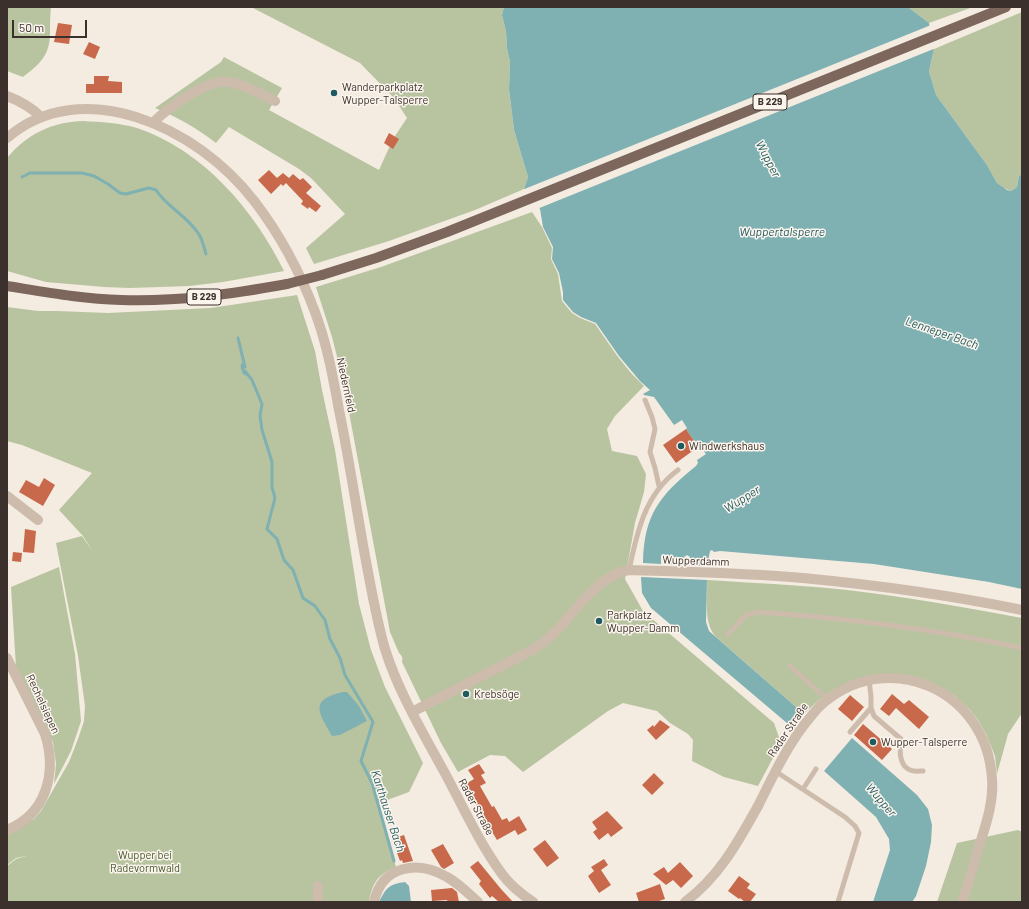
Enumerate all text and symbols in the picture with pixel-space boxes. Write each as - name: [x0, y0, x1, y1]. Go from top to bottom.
- scale bar: [14, 12, 89, 38]
- text: 50 m: [19, 20, 44, 34]
- place label: Wanderparkplatz Wupper-Talsperre: [342, 80, 428, 106]
- marker: Wanderparkplatz Wupper-Talsperre: [329, 88, 339, 98]
- road number: B 229: [753, 94, 787, 110]
- water label: Wupper: [752, 138, 784, 180]
- water label: Wuppertalsperre: [739, 225, 825, 239]
- road number: B 229: [187, 289, 221, 305]
- water label: Lenneper Bach: [904, 314, 980, 352]
- street label: Niedernfeld: [334, 356, 358, 414]
- place label: Windwerkshaus: [689, 439, 764, 453]
- marker: Windwerkshaus: [676, 441, 686, 451]
- water label: Wupper: [721, 482, 763, 516]
- street label: Wupperdamm: [662, 553, 730, 569]
- place label: Parkplatz Wupper-Damm: [607, 608, 679, 634]
- marker: Parkplatz Wupper-Damm: [594, 616, 604, 626]
- street label: Rechelsiepen: [23, 672, 63, 736]
- place label: Krebsöge: [474, 687, 519, 701]
- marker: Krebsöge: [461, 689, 471, 699]
- street label: Rader Straße: [765, 700, 811, 760]
- place label: Wupper-Talsperre: [881, 735, 967, 749]
- marker: Wupper-Talsperre: [868, 737, 878, 747]
- water label: Karthauser Bach: [368, 768, 408, 854]
- street label: Rader Straße: [456, 776, 496, 838]
- water label: Wupper: [863, 780, 899, 820]
- park label: Wupper bei Radevormwald: [110, 848, 180, 874]

